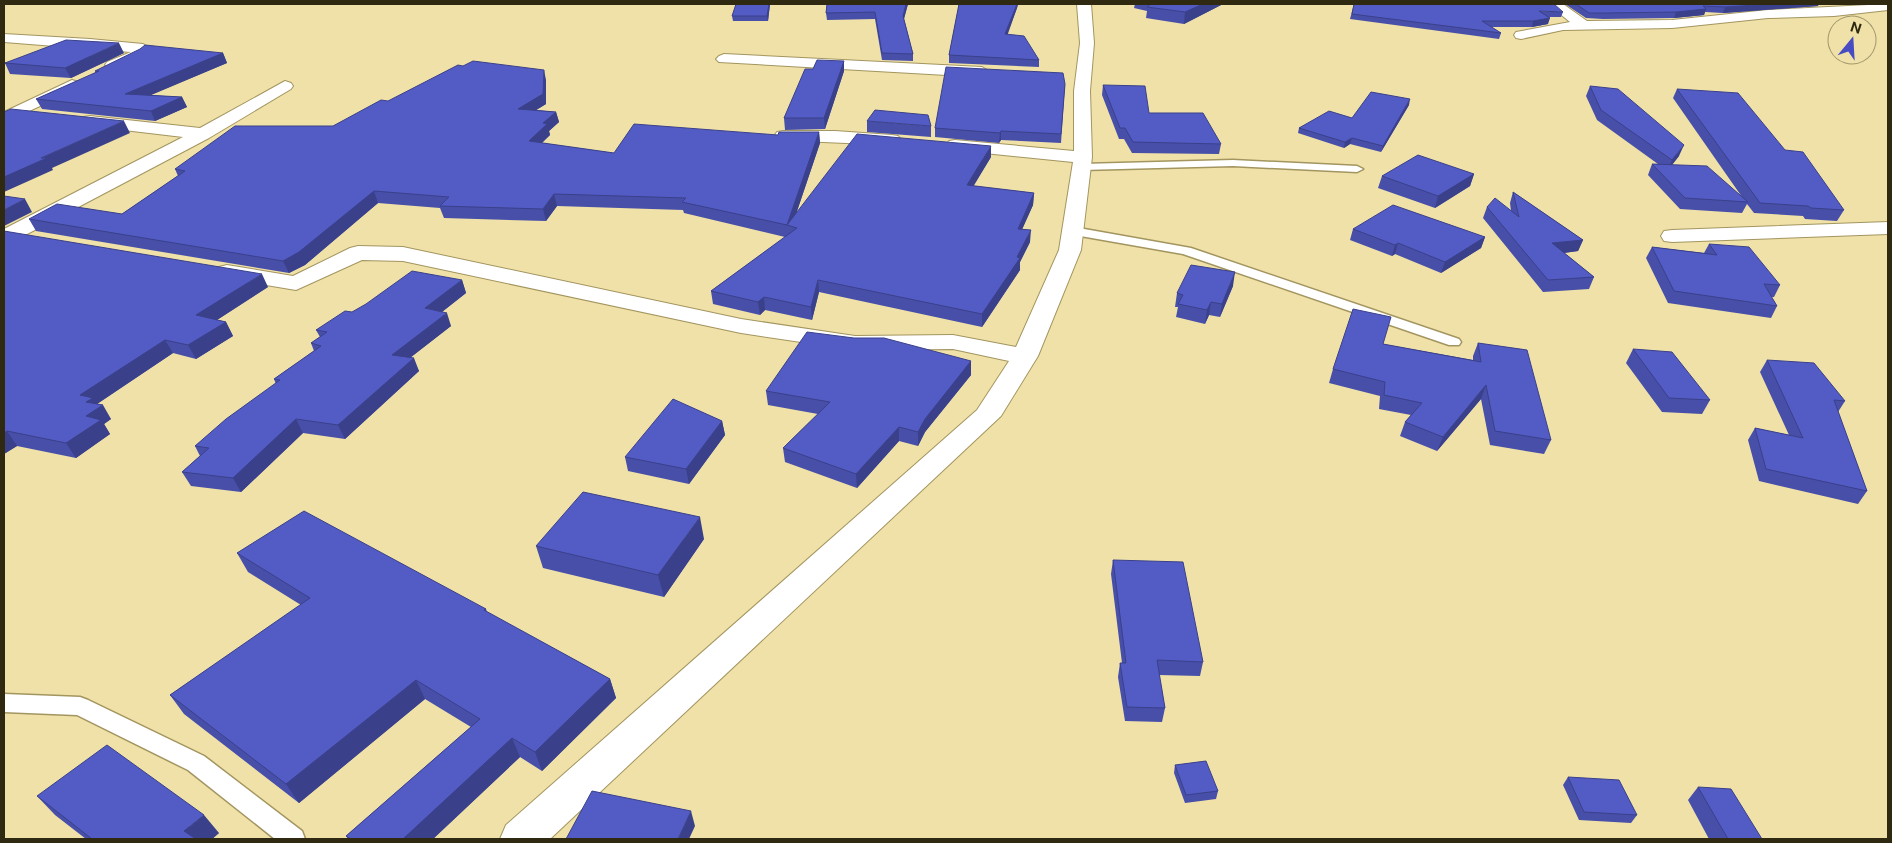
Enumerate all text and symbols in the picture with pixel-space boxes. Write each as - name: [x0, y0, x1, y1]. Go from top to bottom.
- north arrow: [1827, 15, 1877, 65]
- text: N: [1848, 18, 1864, 37]

